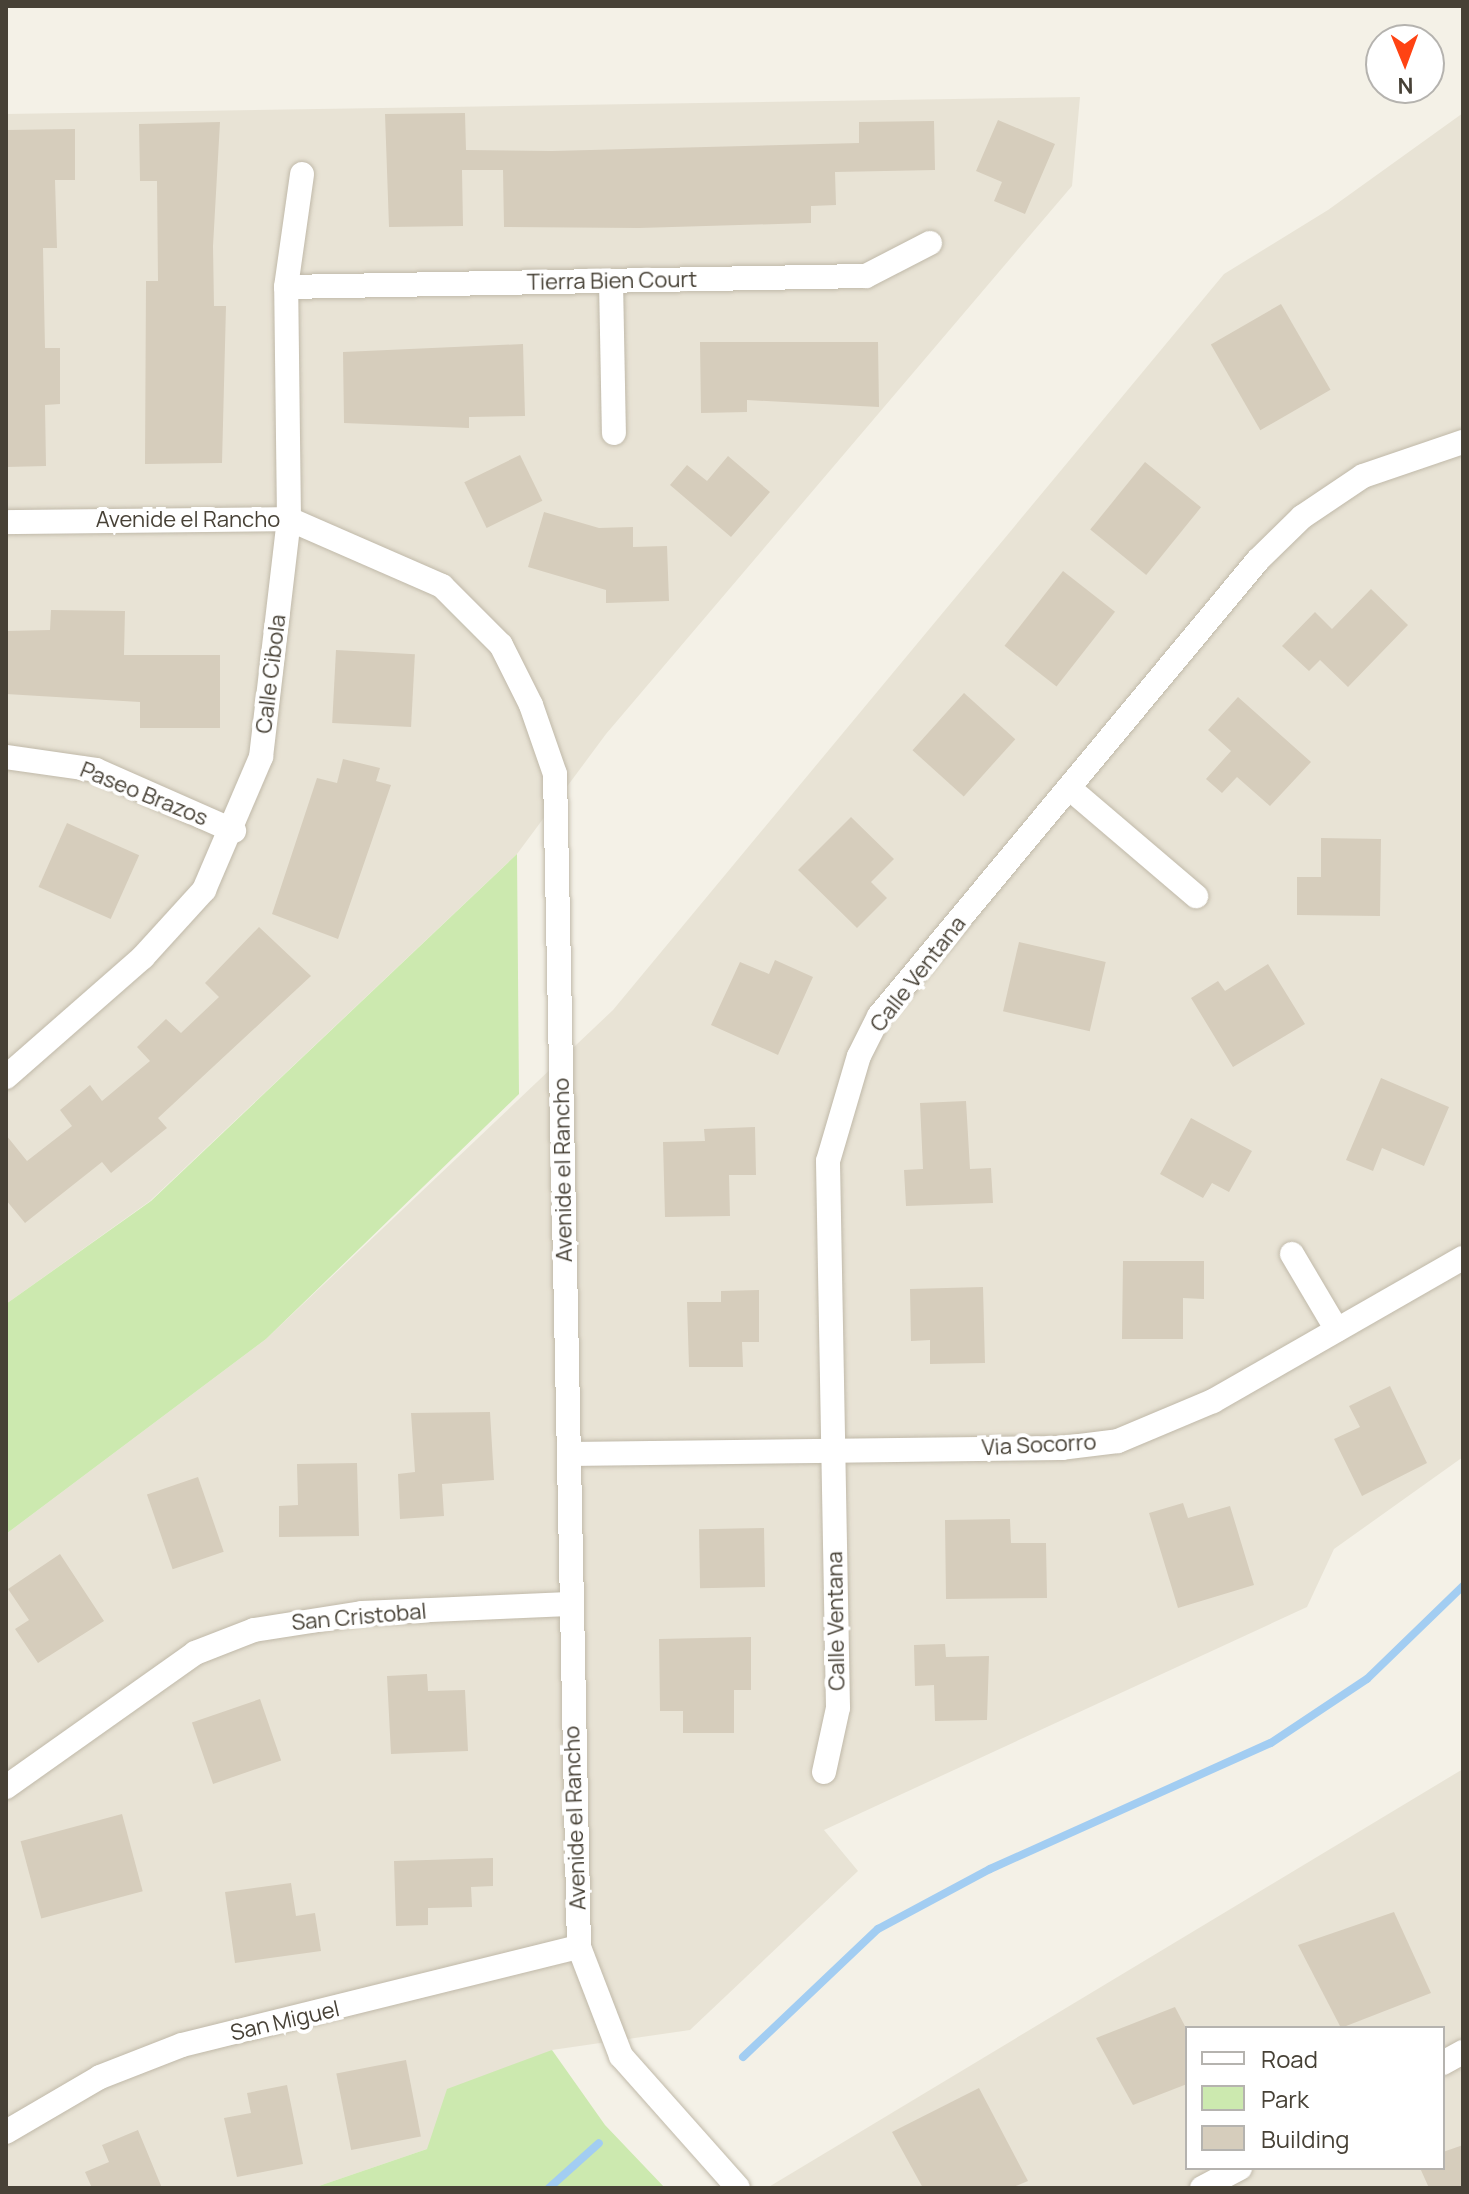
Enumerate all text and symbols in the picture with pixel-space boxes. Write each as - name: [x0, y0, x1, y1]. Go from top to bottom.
- north arrow: [1365, 24, 1445, 104]
- text: N: [1397, 71, 1414, 101]
- street label: Tierra Bien Court: [527, 266, 697, 296]
- street label: Avenide el Rancho: [96, 507, 280, 533]
- street label: Calle Cibola: [251, 613, 291, 735]
- street label: Paseo Brazos: [76, 756, 212, 832]
- street label: Calle Ventana: [865, 911, 971, 1037]
- street label: Avenide el Rancho: [548, 1078, 578, 1262]
- street label: Via Socorro: [981, 1429, 1097, 1461]
- street label: Calle Ventana: [822, 1551, 850, 1691]
- street label: San Cristobal: [290, 1598, 428, 1636]
- street label: Avenide el Rancho: [559, 1725, 591, 1911]
- street label: San Miguel: [228, 1996, 342, 2046]
- legend: [1185, 2026, 1445, 2170]
- text: Road: [1261, 2042, 1318, 2075]
- text: Park: [1261, 2082, 1309, 2115]
- text: Building: [1261, 2122, 1349, 2155]

